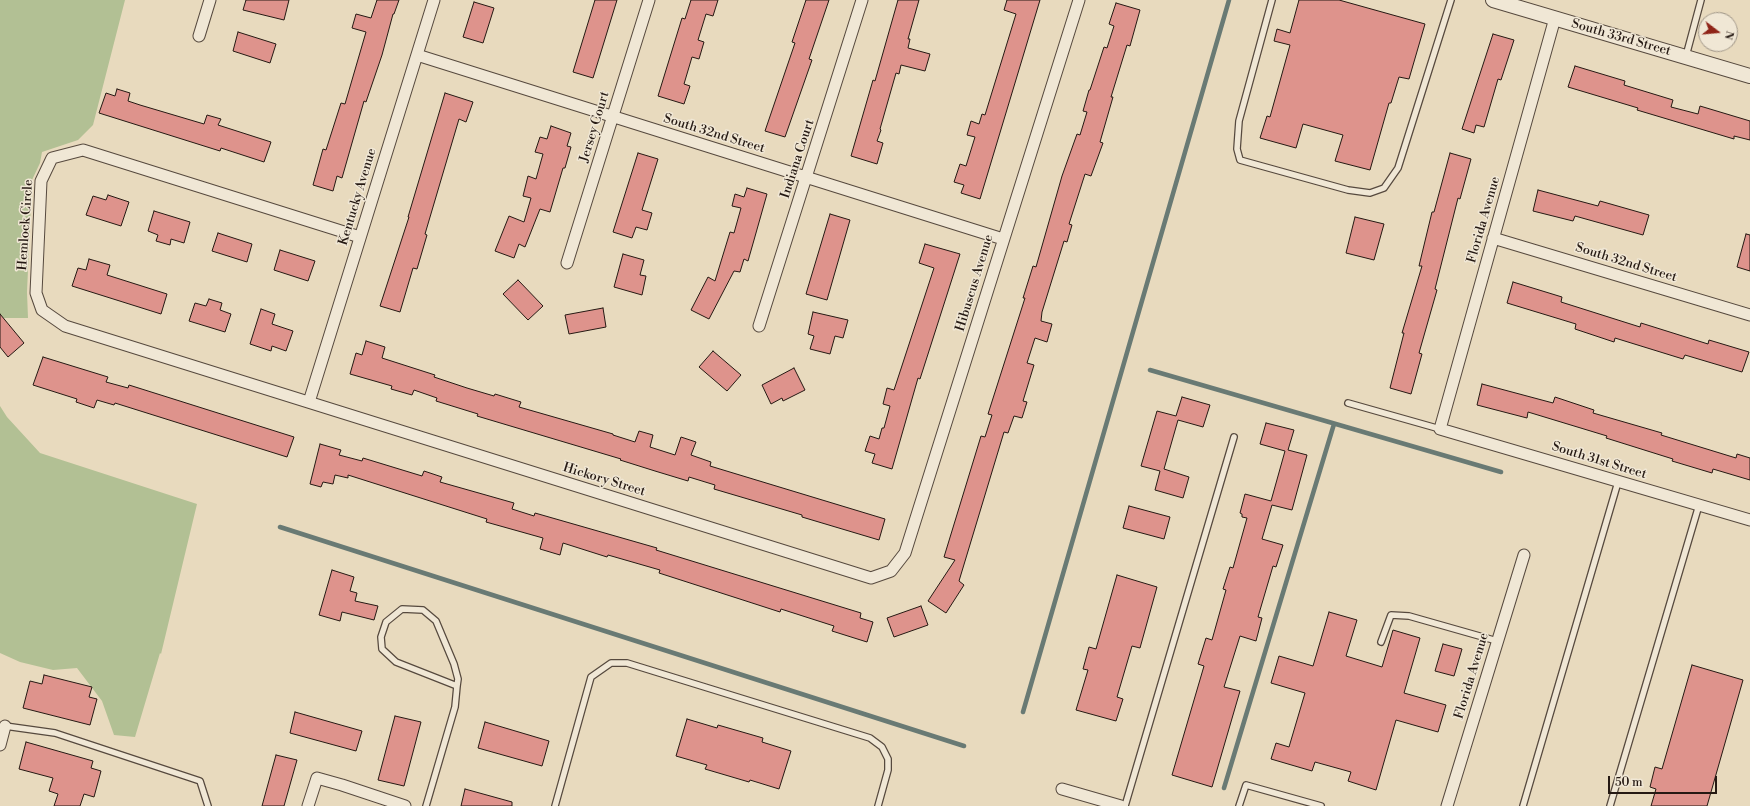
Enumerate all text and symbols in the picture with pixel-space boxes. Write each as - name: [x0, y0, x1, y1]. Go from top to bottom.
- north arrow: [1698, 12, 1738, 52]
- street label: South 33rd Street: [1570, 16, 1672, 60]
- text: N: [1721, 29, 1737, 41]
- street label: Jersey Court: [577, 90, 613, 164]
- street label: South 32nd Street: [661, 111, 767, 157]
- street label: Indiana Court: [778, 118, 818, 200]
- street label: Kentucky Avenue: [336, 147, 380, 247]
- street label: Florida Avenue: [1464, 175, 1504, 265]
- street label: Hemlock Circle: [15, 179, 37, 271]
- street label: Hibuscus Avenue: [953, 233, 997, 333]
- street label: South 32nd Street: [1573, 240, 1679, 286]
- street label: South 31st Street: [1550, 439, 1648, 483]
- street label: Hickory Street: [561, 460, 647, 500]
- street label: Florida Avenue: [1451, 631, 1493, 721]
- scale bar: [1610, 768, 1719, 794]
- text: 50 m: [1615, 775, 1643, 790]

